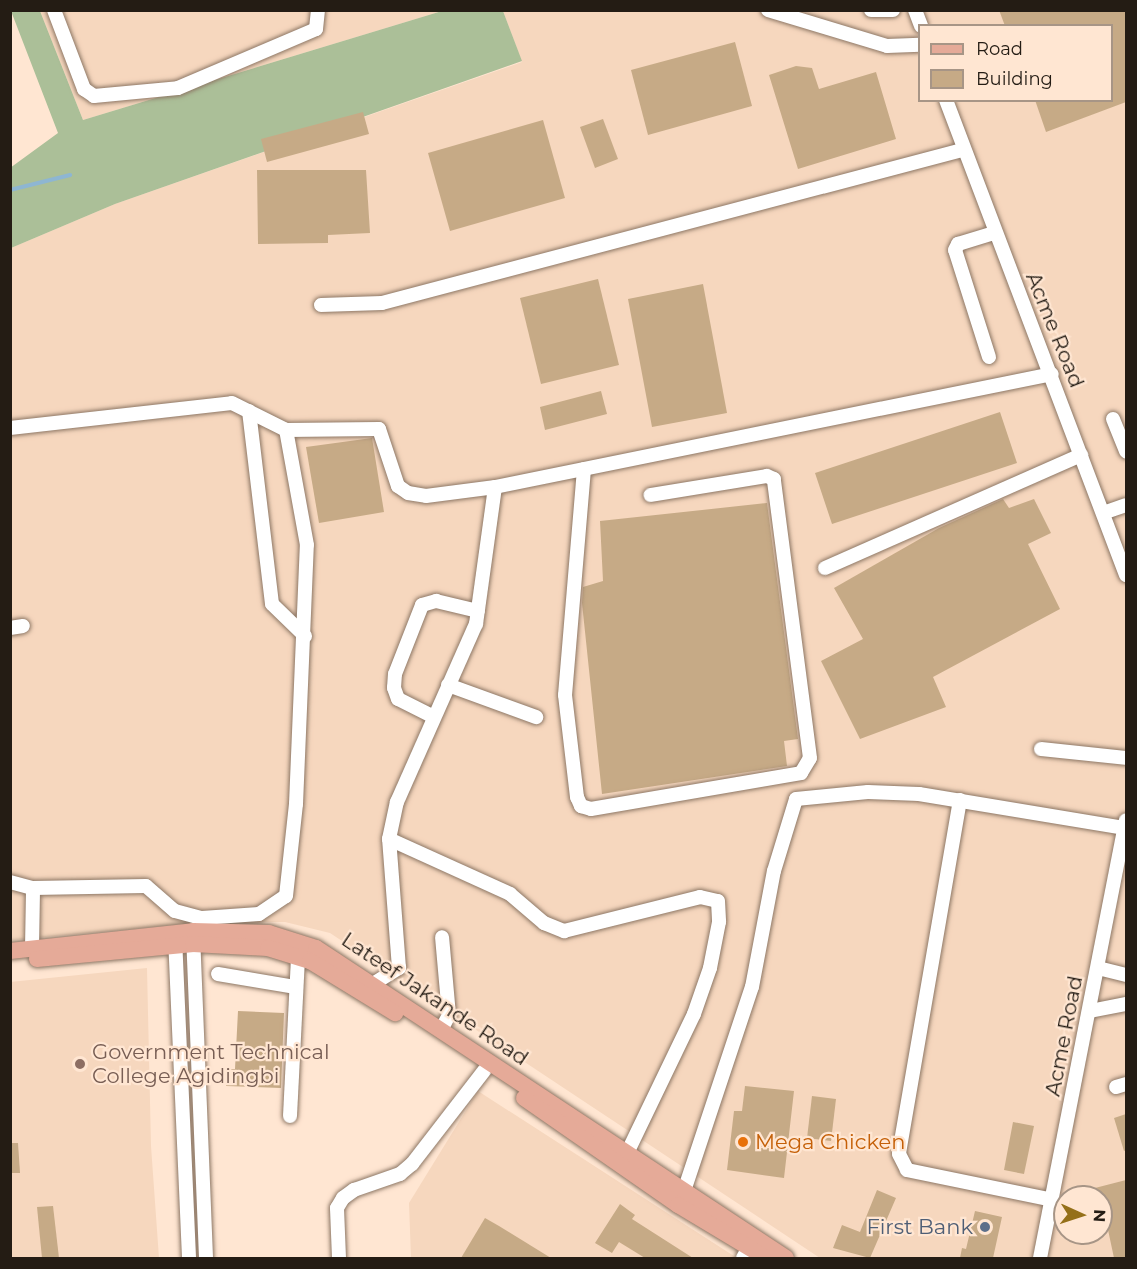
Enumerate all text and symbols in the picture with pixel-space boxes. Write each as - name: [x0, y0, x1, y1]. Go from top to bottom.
- legend: [918, 24, 1113, 102]
- text: Road: [976, 38, 1023, 60]
- text: Building: [976, 68, 1053, 90]
- street label: Acme Road: [1020, 269, 1090, 391]
- street label: Lateef Jakande Road: [337, 927, 533, 1071]
- street label: Acme Road: [1040, 974, 1088, 1098]
- place label: Government Technical College Agidingbi: [92, 1039, 330, 1089]
- marker: Government Technical College Agidingbi: [73, 1057, 87, 1071]
- place label: Mega Chicken: [755, 1129, 905, 1155]
- marker: Mega Chicken: [736, 1135, 750, 1149]
- north arrow: [1053, 1185, 1113, 1245]
- text: N: [1090, 1209, 1109, 1223]
- place label: First Bank: [866, 1214, 973, 1240]
- marker: First Bank: [978, 1220, 992, 1234]

